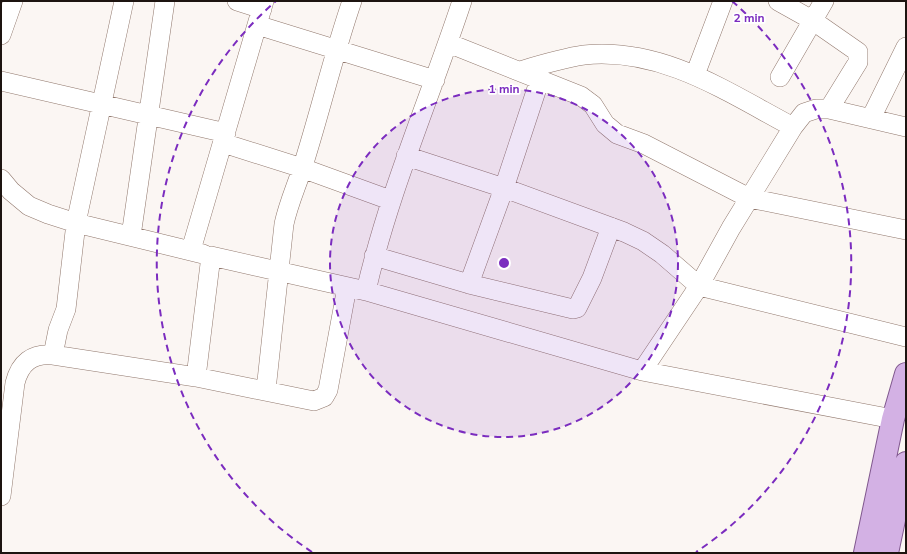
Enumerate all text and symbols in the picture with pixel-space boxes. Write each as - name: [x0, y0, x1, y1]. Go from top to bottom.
- text: 2 min: [733, 10, 765, 26]
- text: 1 min: [488, 81, 520, 97]
- centre of rings: [497, 256, 511, 270]

